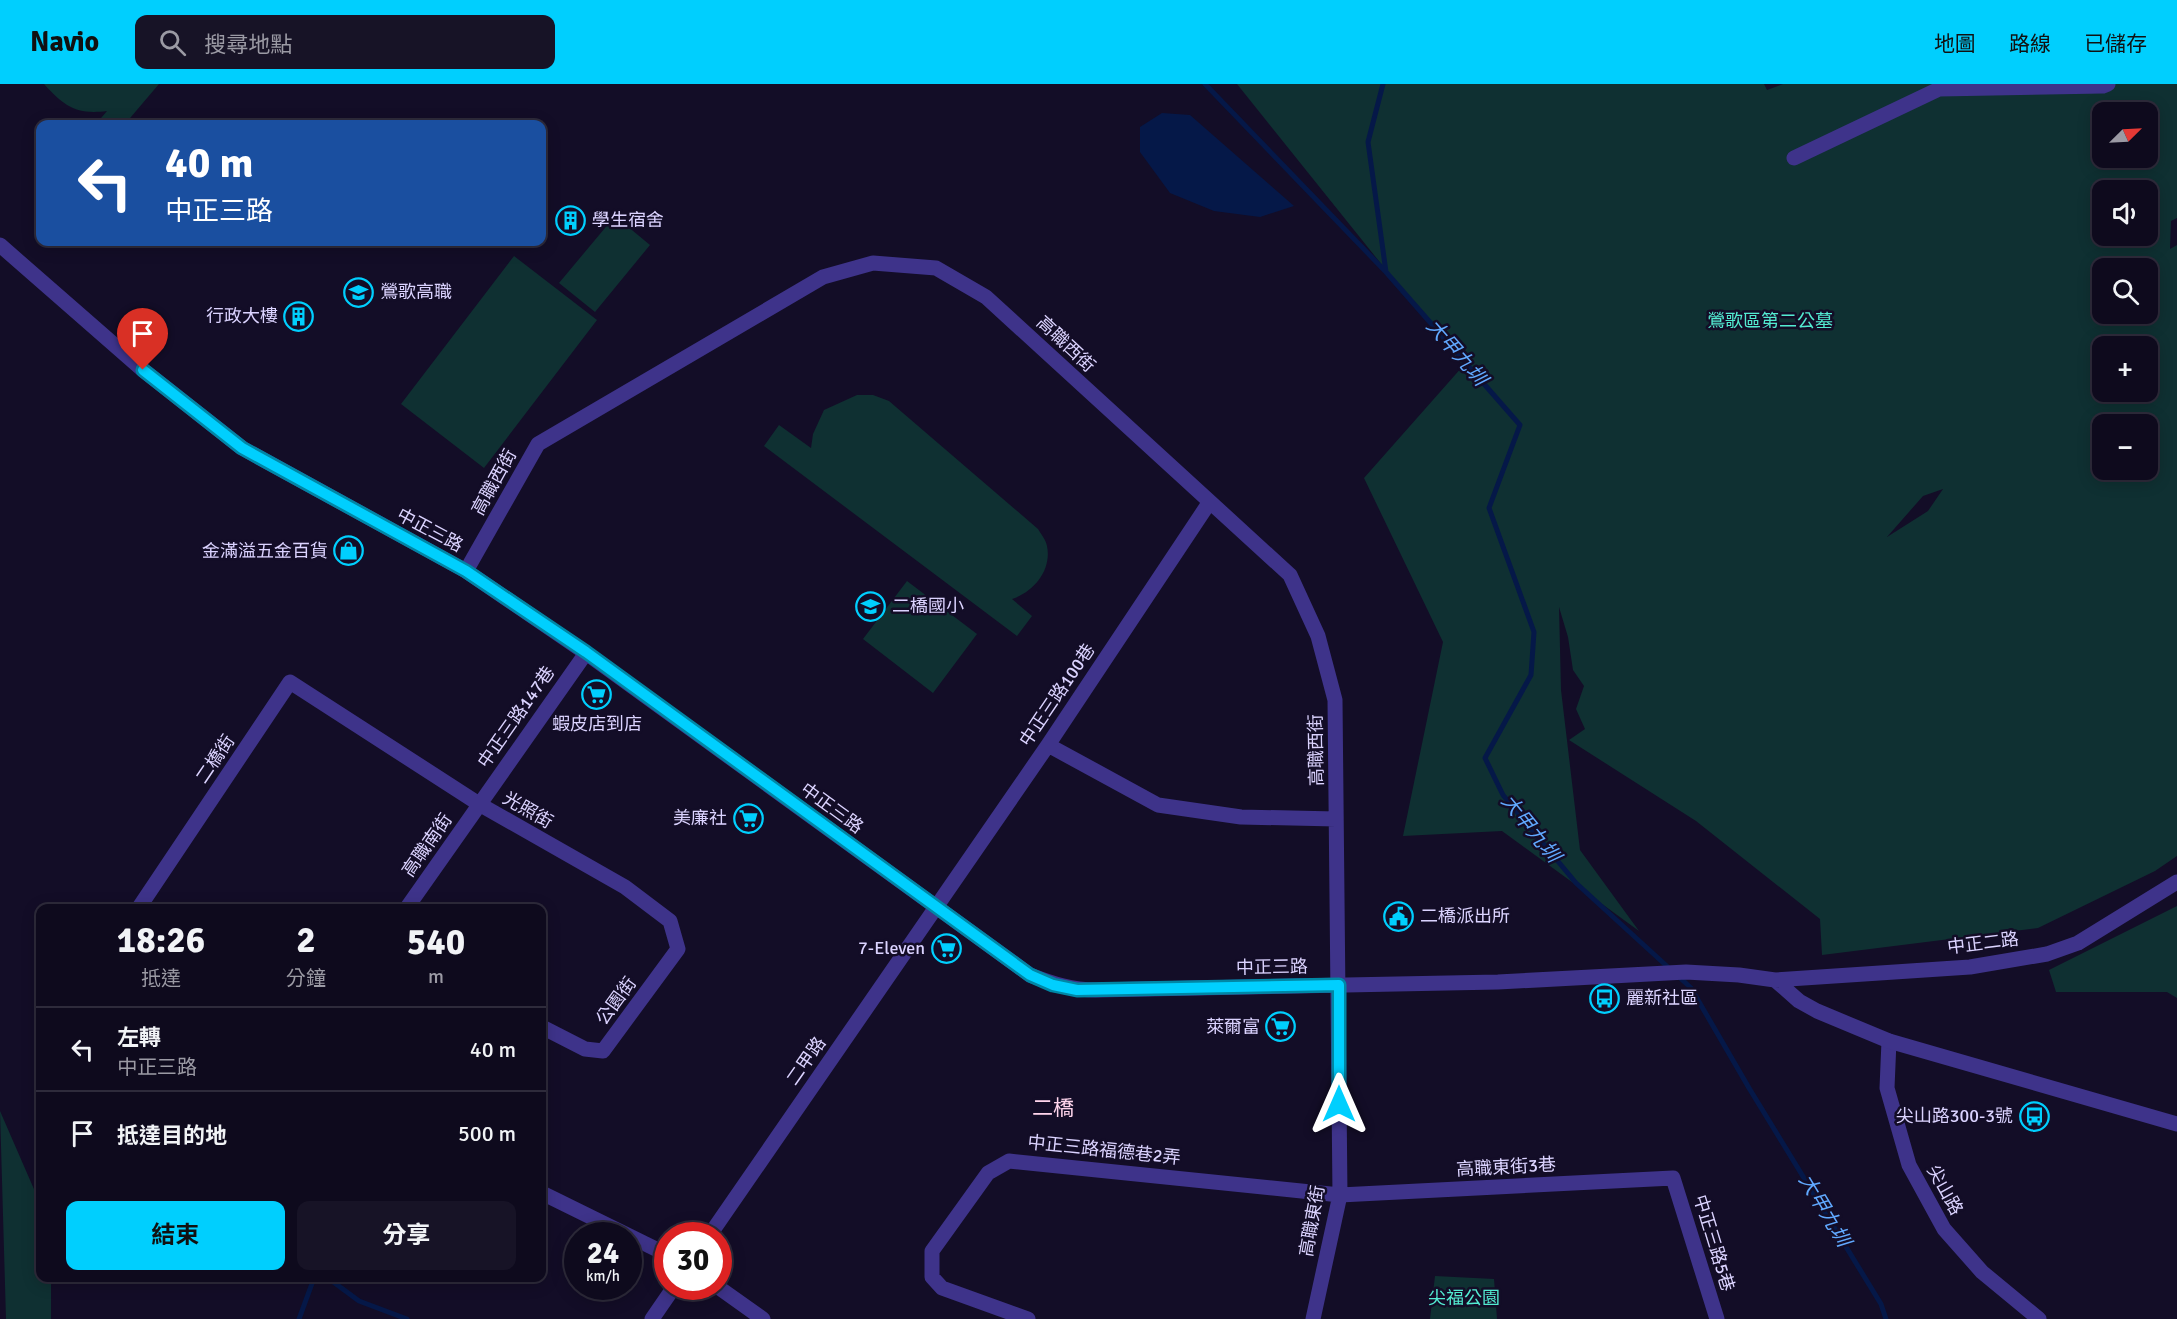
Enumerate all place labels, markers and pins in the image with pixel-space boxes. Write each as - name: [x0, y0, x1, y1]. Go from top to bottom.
- building icon: 學生宿舍: [555, 204, 587, 236]
- place label: 學生宿舍: [592, 209, 664, 231]
- school or university icon: 鶯歌高職: [343, 276, 375, 308]
- place label: 鶯歌高職: [380, 281, 452, 303]
- building icon: 行政大樓: [283, 300, 315, 332]
- place label: 行政大樓: [206, 305, 278, 327]
- pin: [117, 308, 168, 370]
- shop icon: 金滿溢五金百貨: [333, 535, 365, 567]
- place label: 金滿溢五金百貨: [202, 540, 328, 562]
- school or university icon: 二橋國小: [855, 590, 887, 622]
- place label: 二橋國小: [892, 595, 964, 617]
- supermarket icon: 蝦皮店到店: [581, 679, 613, 711]
- place label: 蝦皮店到店: [552, 713, 642, 735]
- supermarket icon: 美廉社: [732, 802, 764, 834]
- place label: 美廉社: [673, 807, 727, 829]
- public building icon: 二橋派出所: [1383, 900, 1415, 932]
- place label: 二橋派出所: [1420, 905, 1510, 927]
- supermarket icon: 7-Eleven: [930, 932, 962, 964]
- place label: 7-Eleven: [858, 937, 925, 959]
- bus stop icon: 麗新社區: [1589, 982, 1621, 1014]
- place label: 麗新社區: [1626, 987, 1698, 1009]
- supermarket icon: 萊爾富: [1265, 1011, 1297, 1043]
- place label: 萊爾富: [1206, 1016, 1260, 1038]
- bus stop icon: 尖山路300-3號: [2018, 1100, 2050, 1132]
- place label: 尖山路300-3號: [1896, 1105, 2013, 1127]

